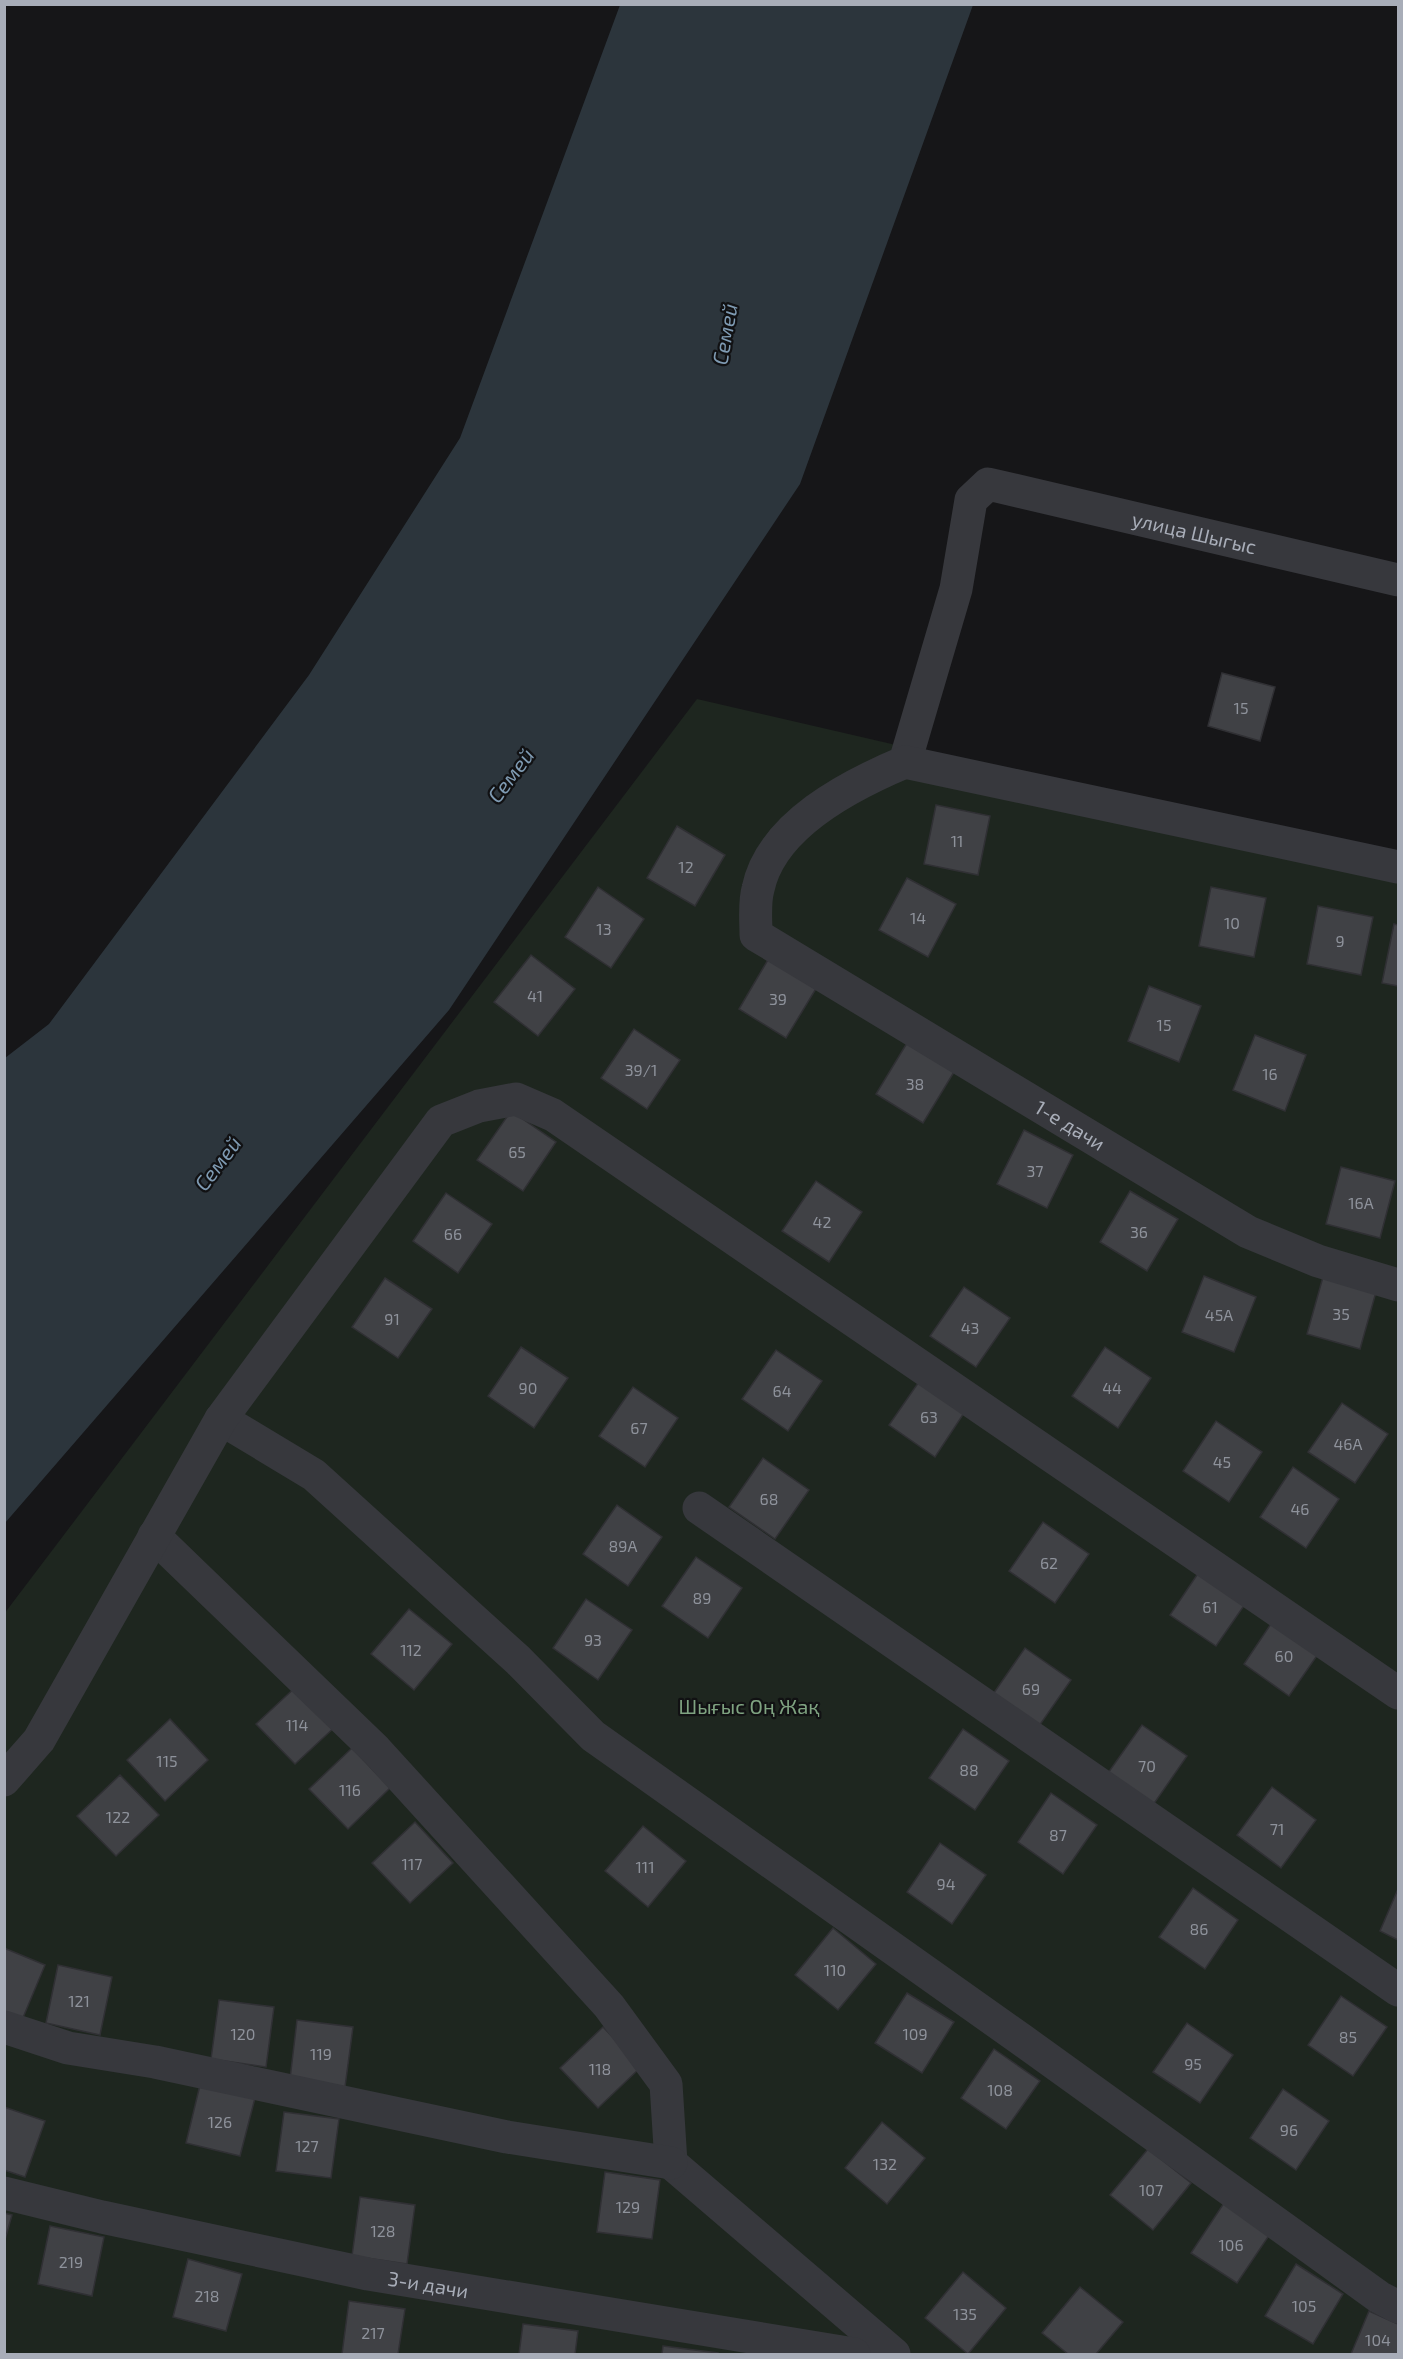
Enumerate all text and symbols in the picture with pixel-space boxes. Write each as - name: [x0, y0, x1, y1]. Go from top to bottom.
- water label: Семей: [706, 301, 742, 367]
- street label: улица Шыгыс: [1130, 506, 1259, 559]
- house number: 15: [1234, 698, 1248, 717]
- water label: Семей: [481, 743, 539, 807]
- house number: 11: [951, 831, 963, 850]
- house number: 12: [678, 857, 694, 876]
- house number: 14: [910, 908, 926, 927]
- house number: 10: [1224, 913, 1240, 932]
- house number: 13: [596, 919, 612, 938]
- house number: 9: [1335, 931, 1345, 950]
- house number: 41: [527, 986, 543, 1005]
- house number: 39: [769, 989, 787, 1008]
- house number: 15: [1157, 1015, 1171, 1034]
- house number: 39/1: [625, 1060, 657, 1079]
- house number: 16: [1262, 1064, 1278, 1083]
- house number: 38: [906, 1074, 924, 1093]
- street label: 1-е дачи: [1031, 1094, 1110, 1155]
- water label: Семей: [188, 1131, 246, 1195]
- house number: 65: [508, 1142, 526, 1161]
- house number: 37: [1026, 1161, 1044, 1180]
- house number: 16А: [1348, 1193, 1374, 1212]
- house number: 42: [813, 1212, 831, 1231]
- house number: 36: [1130, 1222, 1148, 1241]
- house number: 66: [444, 1224, 462, 1243]
- house number: 35: [1332, 1304, 1350, 1323]
- house number: 45А: [1205, 1305, 1233, 1324]
- house number: 91: [384, 1309, 400, 1328]
- house number: 43: [961, 1318, 979, 1337]
- house number: 90: [519, 1378, 537, 1397]
- house number: 44: [1102, 1378, 1122, 1397]
- house number: 64: [773, 1381, 792, 1400]
- house number: 63: [920, 1407, 938, 1426]
- house number: 67: [630, 1418, 648, 1437]
- house number: 46А: [1334, 1434, 1363, 1453]
- house number: 45: [1213, 1452, 1231, 1471]
- house number: 68: [760, 1489, 778, 1508]
- house number: 46: [1291, 1499, 1310, 1518]
- house number: 89А: [609, 1536, 637, 1555]
- house number: 62: [1040, 1553, 1058, 1572]
- house number: 89: [693, 1588, 711, 1607]
- house number: 61: [1202, 1597, 1218, 1616]
- house number: 93: [584, 1630, 602, 1649]
- house number: 112: [400, 1640, 422, 1659]
- house number: 60: [1275, 1646, 1293, 1665]
- house number: 69: [1022, 1679, 1040, 1698]
- park label: Шығыс Оң Жақ: [679, 1694, 819, 1718]
- house number: 114: [286, 1715, 308, 1734]
- house number: 115: [156, 1751, 178, 1770]
- house number: 70: [1138, 1756, 1156, 1775]
- house number: 88: [959, 1760, 979, 1779]
- house number: 116: [339, 1780, 361, 1799]
- house number: 122: [106, 1807, 130, 1826]
- house number: 71: [1270, 1819, 1284, 1838]
- house number: 87: [1049, 1825, 1067, 1844]
- house number: 117: [402, 1854, 422, 1873]
- house number: 111: [635, 1857, 655, 1876]
- house number: 94: [937, 1874, 956, 1893]
- house number: 86: [1190, 1919, 1208, 1938]
- house number: 110: [824, 1960, 846, 1979]
- house number: 121: [68, 1991, 90, 2010]
- house number: 120: [230, 2024, 256, 2043]
- house number: 109: [902, 2024, 928, 2043]
- house number: 85: [1339, 2027, 1357, 2046]
- house number: 119: [310, 2044, 332, 2063]
- house number: 95: [1184, 2054, 1202, 2073]
- house number: 118: [589, 2059, 611, 2078]
- house number: 108: [987, 2080, 1013, 2099]
- house number: 126: [208, 2112, 232, 2131]
- house number: 96: [1280, 2120, 1298, 2139]
- house number: 127: [295, 2136, 319, 2155]
- house number: 132: [873, 2154, 897, 2173]
- house number: 107: [1139, 2180, 1163, 2199]
- house number: 129: [616, 2197, 640, 2216]
- house number: 128: [370, 2221, 396, 2240]
- house number: 106: [1218, 2235, 1244, 2254]
- house number: 219: [59, 2252, 83, 2271]
- street label: 3-и дачи: [386, 2265, 470, 2302]
- house number: 218: [194, 2286, 220, 2305]
- house number: 105: [1292, 2296, 1316, 2315]
- house number: 135: [953, 2304, 977, 2323]
- house number: 217: [361, 2323, 385, 2342]
- house number: 104: [1365, 2330, 1391, 2349]

